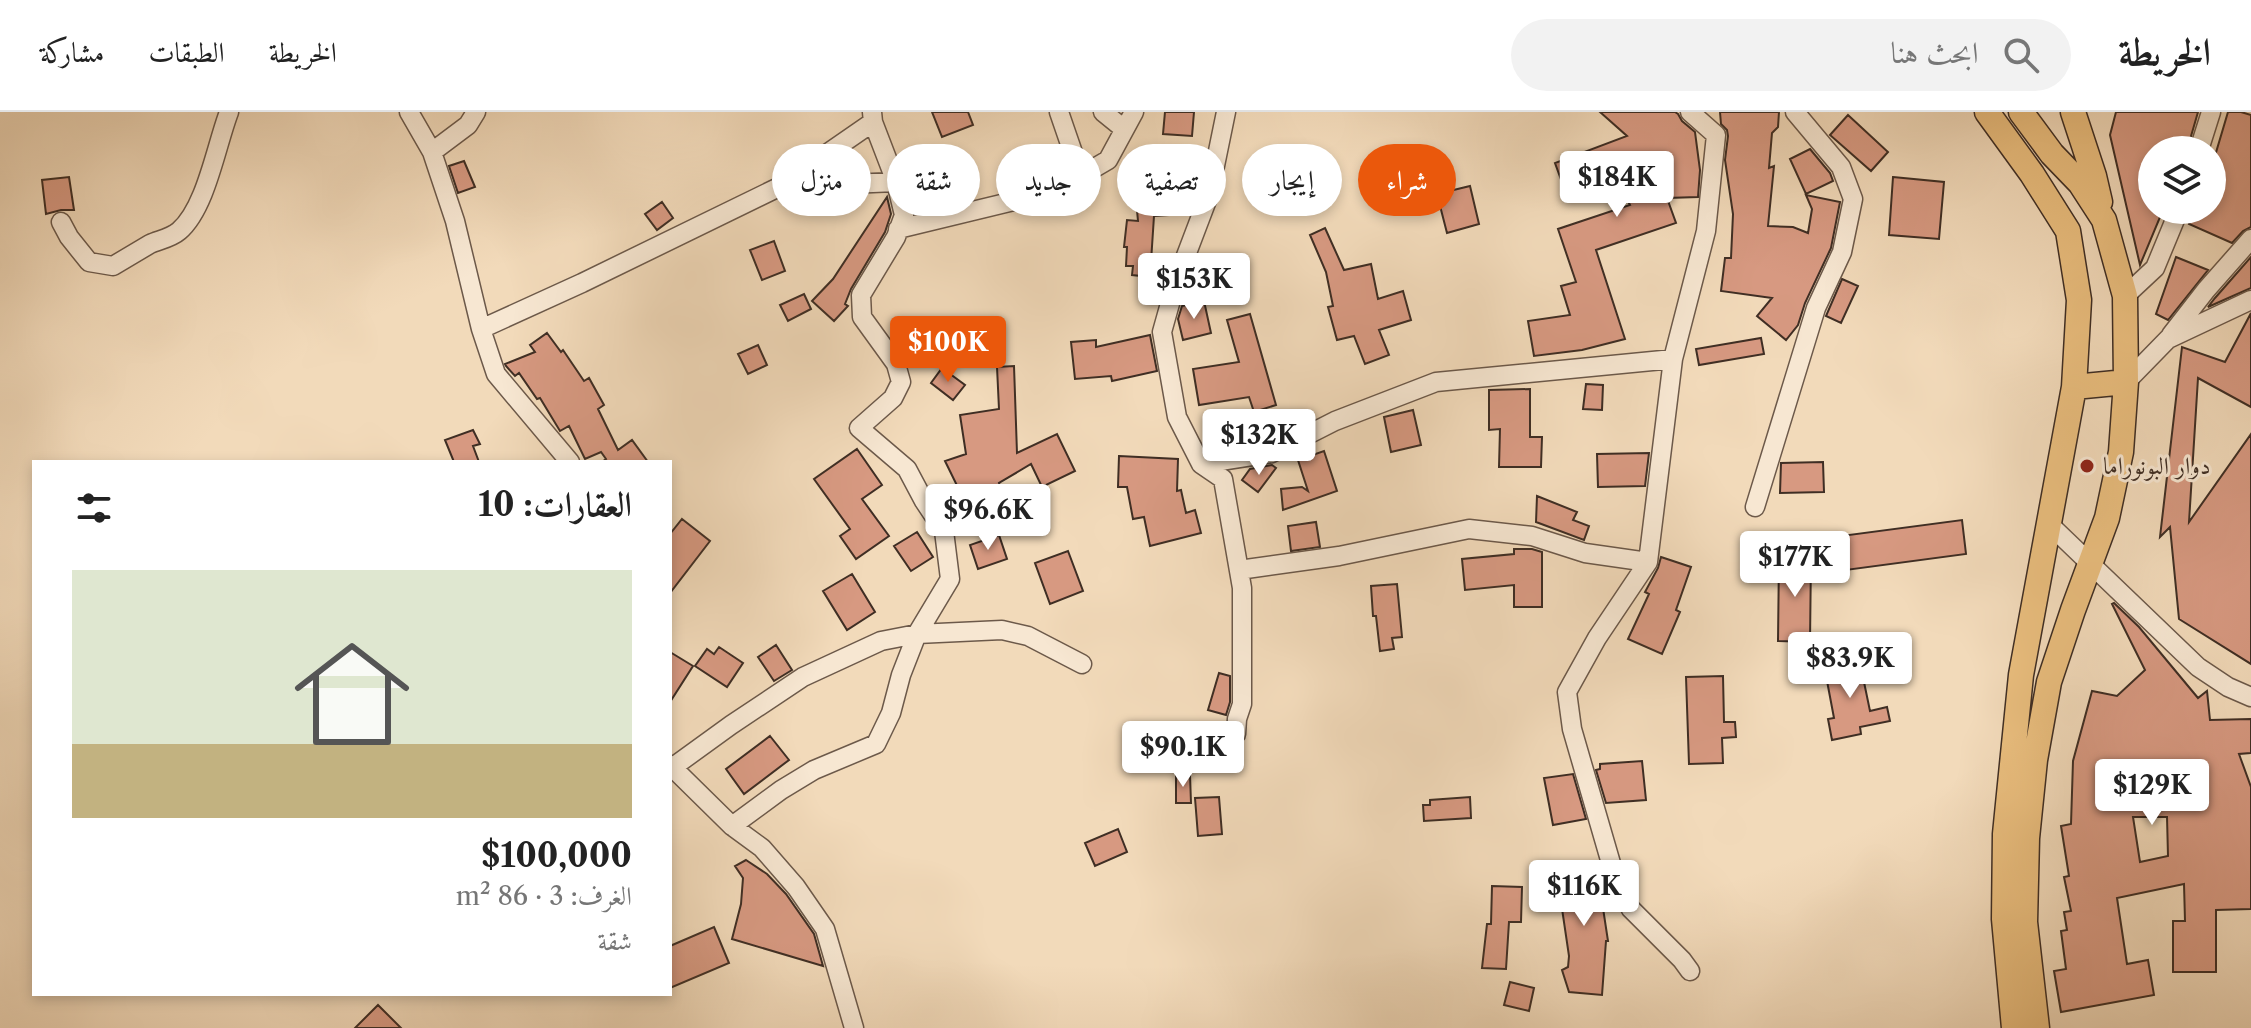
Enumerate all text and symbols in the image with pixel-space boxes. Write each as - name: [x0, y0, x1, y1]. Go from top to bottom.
- search box: [1511, 19, 2071, 91]
- text: الخريطة: [2119, 28, 2211, 75]
- icon: search: [1999, 33, 2043, 77]
- text: ابحث هنا: [1891, 34, 1979, 71]
- text: مشاركة: [40, 35, 104, 69]
- text: الطبقات: [148, 35, 225, 69]
- text: الخريطة: [269, 35, 337, 69]
- map controls: [2138, 136, 2226, 224]
- button: layers: [2138, 136, 2226, 224]
- chip: منزل: [772, 144, 871, 216]
- chip: شقة: [887, 144, 980, 216]
- chip: جديد: [996, 144, 1101, 216]
- chip: تصفية: [1117, 144, 1226, 216]
- chip: إيجار: [1242, 144, 1342, 216]
- chip: شراء: [1358, 144, 1456, 216]
- pin: $184K: [1561, 151, 1673, 219]
- text: $184K: [1578, 161, 1656, 193]
- pin: $153K: [1138, 253, 1250, 321]
- text: $153K: [1156, 263, 1232, 295]
- pin: $100K: [892, 316, 1004, 384]
- text: $100K: [908, 326, 988, 358]
- pin: $132K: [1203, 409, 1315, 477]
- text: $132K: [1220, 419, 1298, 451]
- place label: دوار البونوراما: [2103, 451, 2211, 481]
- marker: دوار البونوراما: [2078, 457, 2096, 475]
- text: العقارات: 10: [478, 483, 632, 525]
- pin: $96.6K: [923, 484, 1053, 552]
- icon: filters: [72, 486, 116, 530]
- text: $96.6K: [943, 494, 1033, 526]
- pin: $177K: [1739, 531, 1851, 599]
- text: $177K: [1758, 541, 1832, 573]
- icon: home: [280, 622, 424, 766]
- pin: $83.9K: [1785, 632, 1915, 700]
- text: $83.9K: [1806, 642, 1894, 674]
- pin: $90.1K: [1118, 721, 1248, 789]
- text: $90.1K: [1140, 731, 1226, 763]
- pin: $129K: [2096, 759, 2208, 827]
- text: $129K: [2113, 769, 2191, 801]
- text: $100,000: [481, 834, 632, 876]
- pin: $116K: [1528, 860, 1640, 928]
- text: $116K: [1547, 870, 1621, 902]
- text: الغرف: 3 · 86 m²: [456, 880, 632, 912]
- text: شقة: [598, 925, 632, 957]

